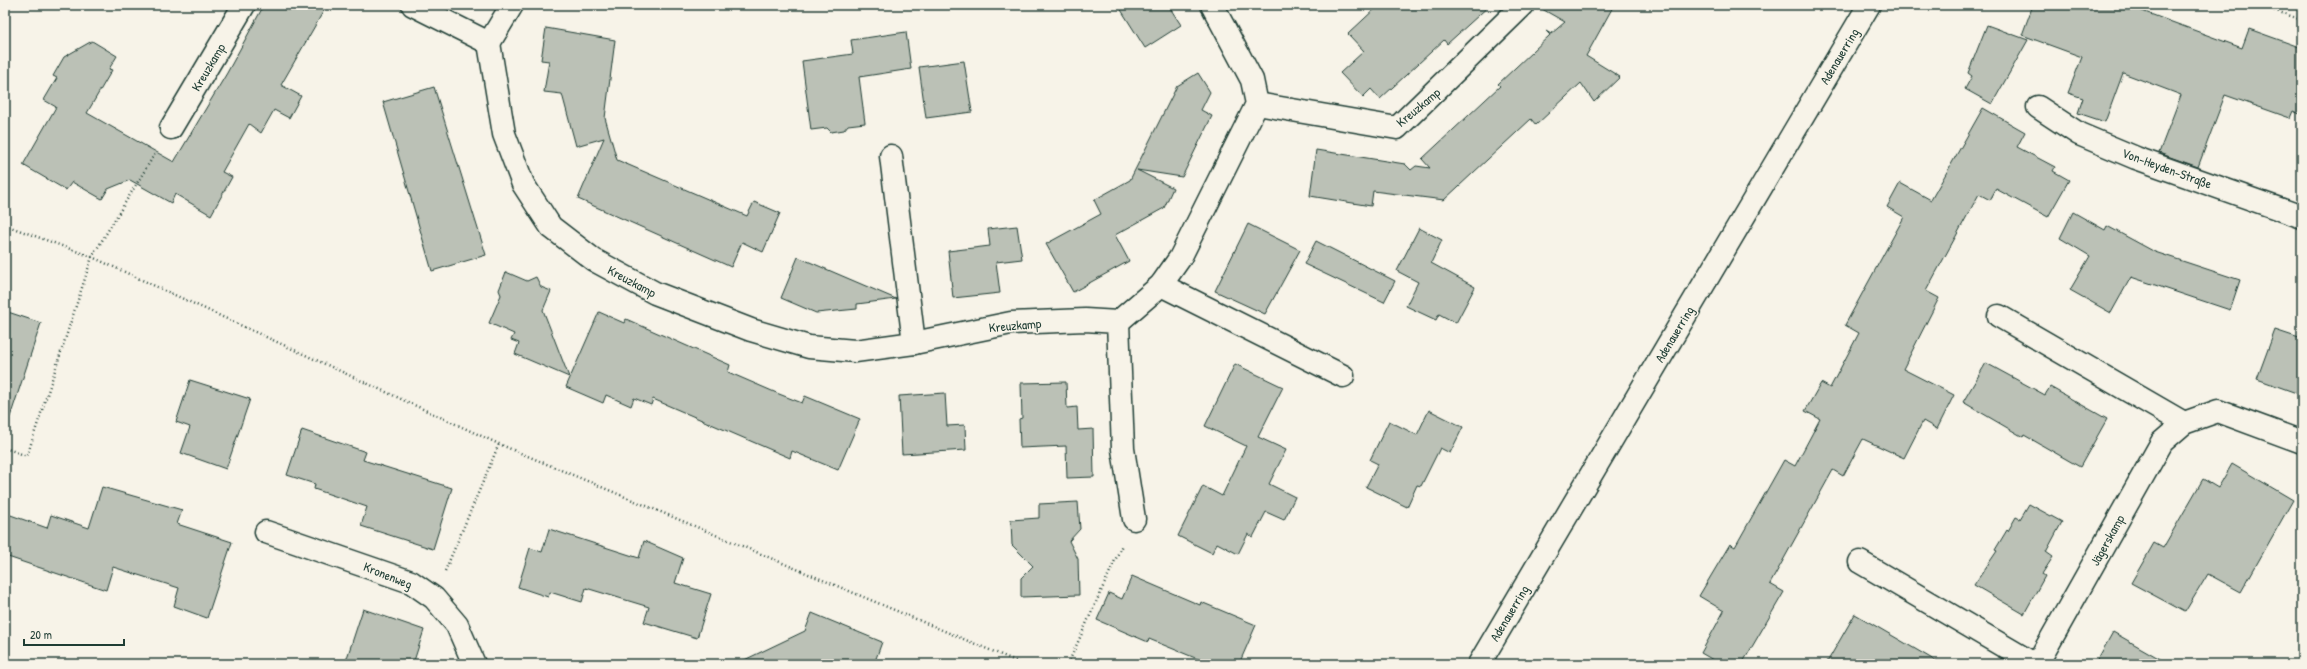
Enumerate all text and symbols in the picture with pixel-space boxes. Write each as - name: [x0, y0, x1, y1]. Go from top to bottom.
- street label: Adenauerring: [1815, 24, 1863, 87]
- street label: Kreuzkamp: [187, 39, 229, 94]
- street label: Kreuzkamp: [1392, 83, 1444, 131]
- street label: Von-Heyden-Straße: [2120, 143, 2214, 193]
- street label: Kreuzkamp: [605, 261, 660, 302]
- street label: Adenauerring: [1650, 302, 1698, 365]
- street label: Kreuzkamp: [988, 314, 1042, 336]
- street label: Jägerskamp: [2086, 511, 2129, 569]
- street label: Kronenweg: [361, 557, 415, 593]
- street label: Adenauerring: [1485, 581, 1533, 644]
- scale bar: [24, 621, 124, 647]
- text: 20 m: [30, 626, 52, 643]

